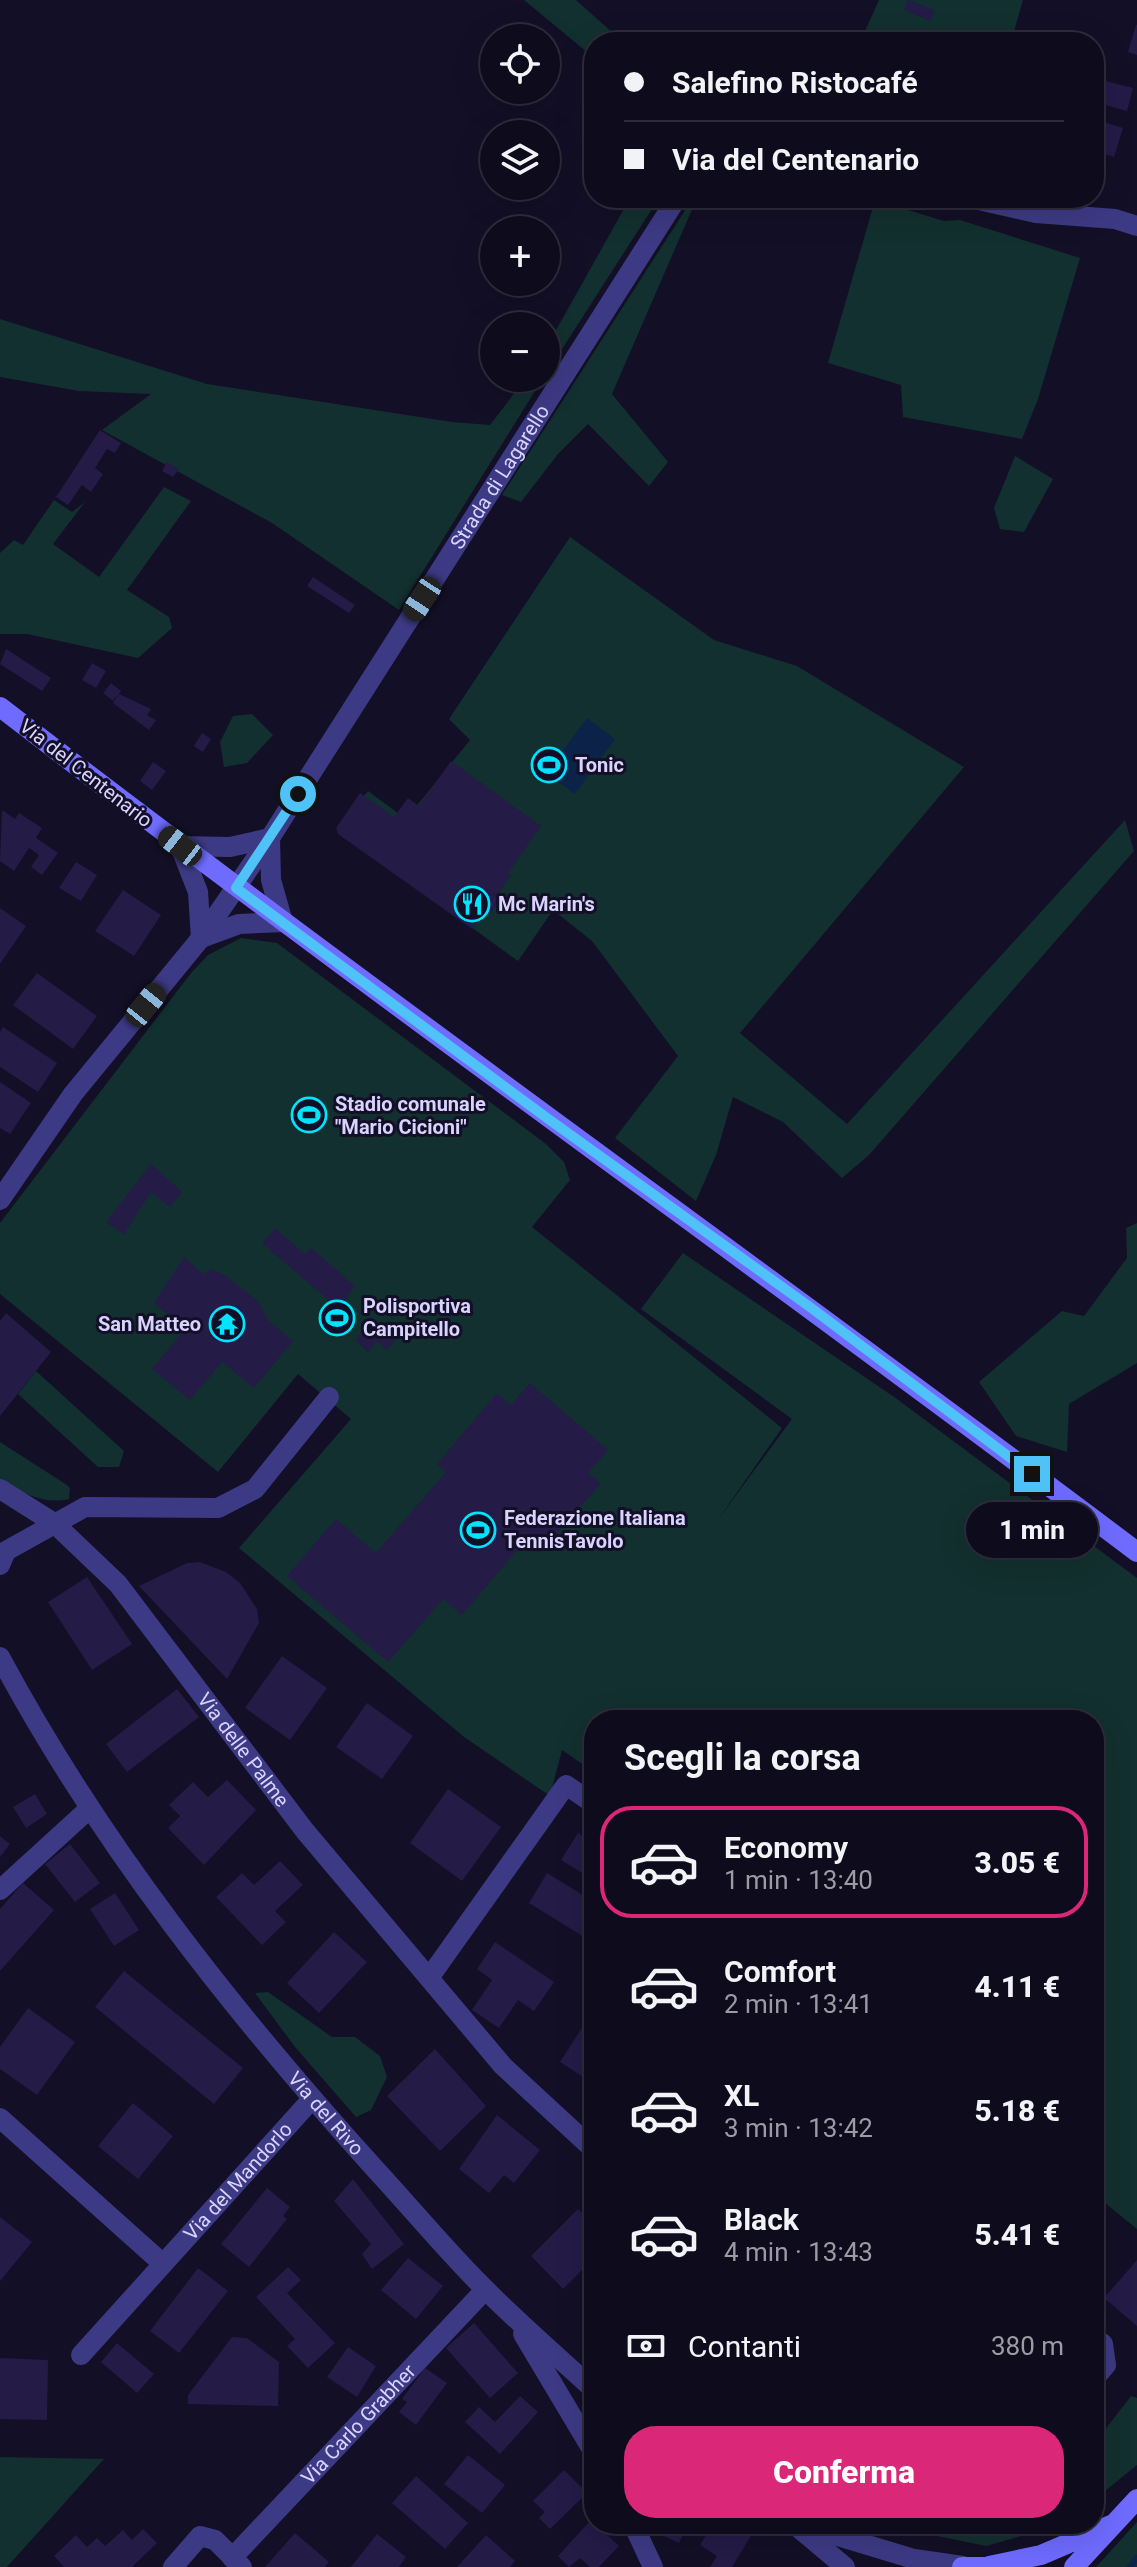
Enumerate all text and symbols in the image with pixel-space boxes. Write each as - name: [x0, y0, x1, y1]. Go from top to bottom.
- map controls: [480, 24, 560, 392]
- button: locate: [480, 24, 560, 104]
- text: Salefino Ristocafé: [672, 65, 918, 100]
- button: layers: [480, 120, 560, 200]
- text: Via del Centenario: [672, 142, 919, 177]
- button: +: [480, 216, 560, 296]
- button: −: [480, 312, 560, 392]
- street label: Strada di Lagarello: [445, 400, 554, 553]
- car: [399, 572, 445, 626]
- street label: Via del Centenario: [15, 714, 157, 832]
- sports icon: Tonic: [530, 746, 568, 784]
- place label: Tonic: [575, 753, 624, 777]
- route start: [280, 776, 316, 812]
- car: [154, 822, 206, 870]
- restaurant icon: Mc Marin's: [453, 885, 491, 923]
- place label: Mc Marin's: [498, 892, 595, 916]
- car: [122, 979, 170, 1031]
- place label: Stadio comunale "Mario Cicioni": [335, 1092, 486, 1139]
- sports icon: Stadio comunale "Mario Cicioni": [290, 1096, 328, 1134]
- place label: Polisportiva Campitello: [363, 1294, 471, 1341]
- sports icon: Polisportiva Campitello: [318, 1299, 356, 1337]
- temple icon: San Matteo: [208, 1305, 246, 1343]
- place label: San Matteo: [98, 1312, 201, 1336]
- route end: [1014, 1456, 1050, 1492]
- callout: 1 min: [966, 1502, 1098, 1558]
- place label: Federazione Italiana TennisTavolo: [504, 1506, 686, 1553]
- sports icon: Federazione Italiana TennisTavolo: [459, 1511, 497, 1549]
- text: 1 min: [999, 1515, 1065, 1545]
- street label: Via delle Palme: [192, 1688, 294, 1812]
- text: Scegli la corsa: [624, 1737, 861, 1779]
- icon: car: [628, 1826, 700, 1898]
- text: Economy: [724, 1830, 848, 1865]
- text: 3.05 €: [974, 1845, 1060, 1880]
- text: 1 min · 13:40: [724, 1865, 873, 1895]
- icon: car: [628, 1950, 700, 2022]
- text: Comfort: [724, 1954, 836, 1989]
- text: 4.11 €: [974, 1969, 1060, 2004]
- text: 2 min · 13:41: [724, 1989, 873, 2019]
- street label: Via del Rivo: [283, 2067, 369, 2160]
- icon: car: [628, 2074, 700, 2146]
- text: XL: [724, 2078, 759, 2113]
- text: 5.18 €: [974, 2093, 1060, 2128]
- text: 3 min · 13:42: [724, 2113, 873, 2143]
- street label: Via del Mandorlo: [178, 2117, 297, 2245]
- icon: car: [628, 2198, 700, 2270]
- text: Black: [724, 2202, 799, 2237]
- text: 5.41 €: [974, 2217, 1060, 2252]
- text: 4 min · 13:43: [724, 2237, 873, 2267]
- icon: cash: [624, 2324, 668, 2368]
- text: Contanti: [688, 2329, 801, 2364]
- text: 380 m: [991, 2331, 1064, 2361]
- street label: Via Carlo Grabher: [296, 2359, 421, 2489]
- button: Conferma: [624, 2426, 1064, 2518]

